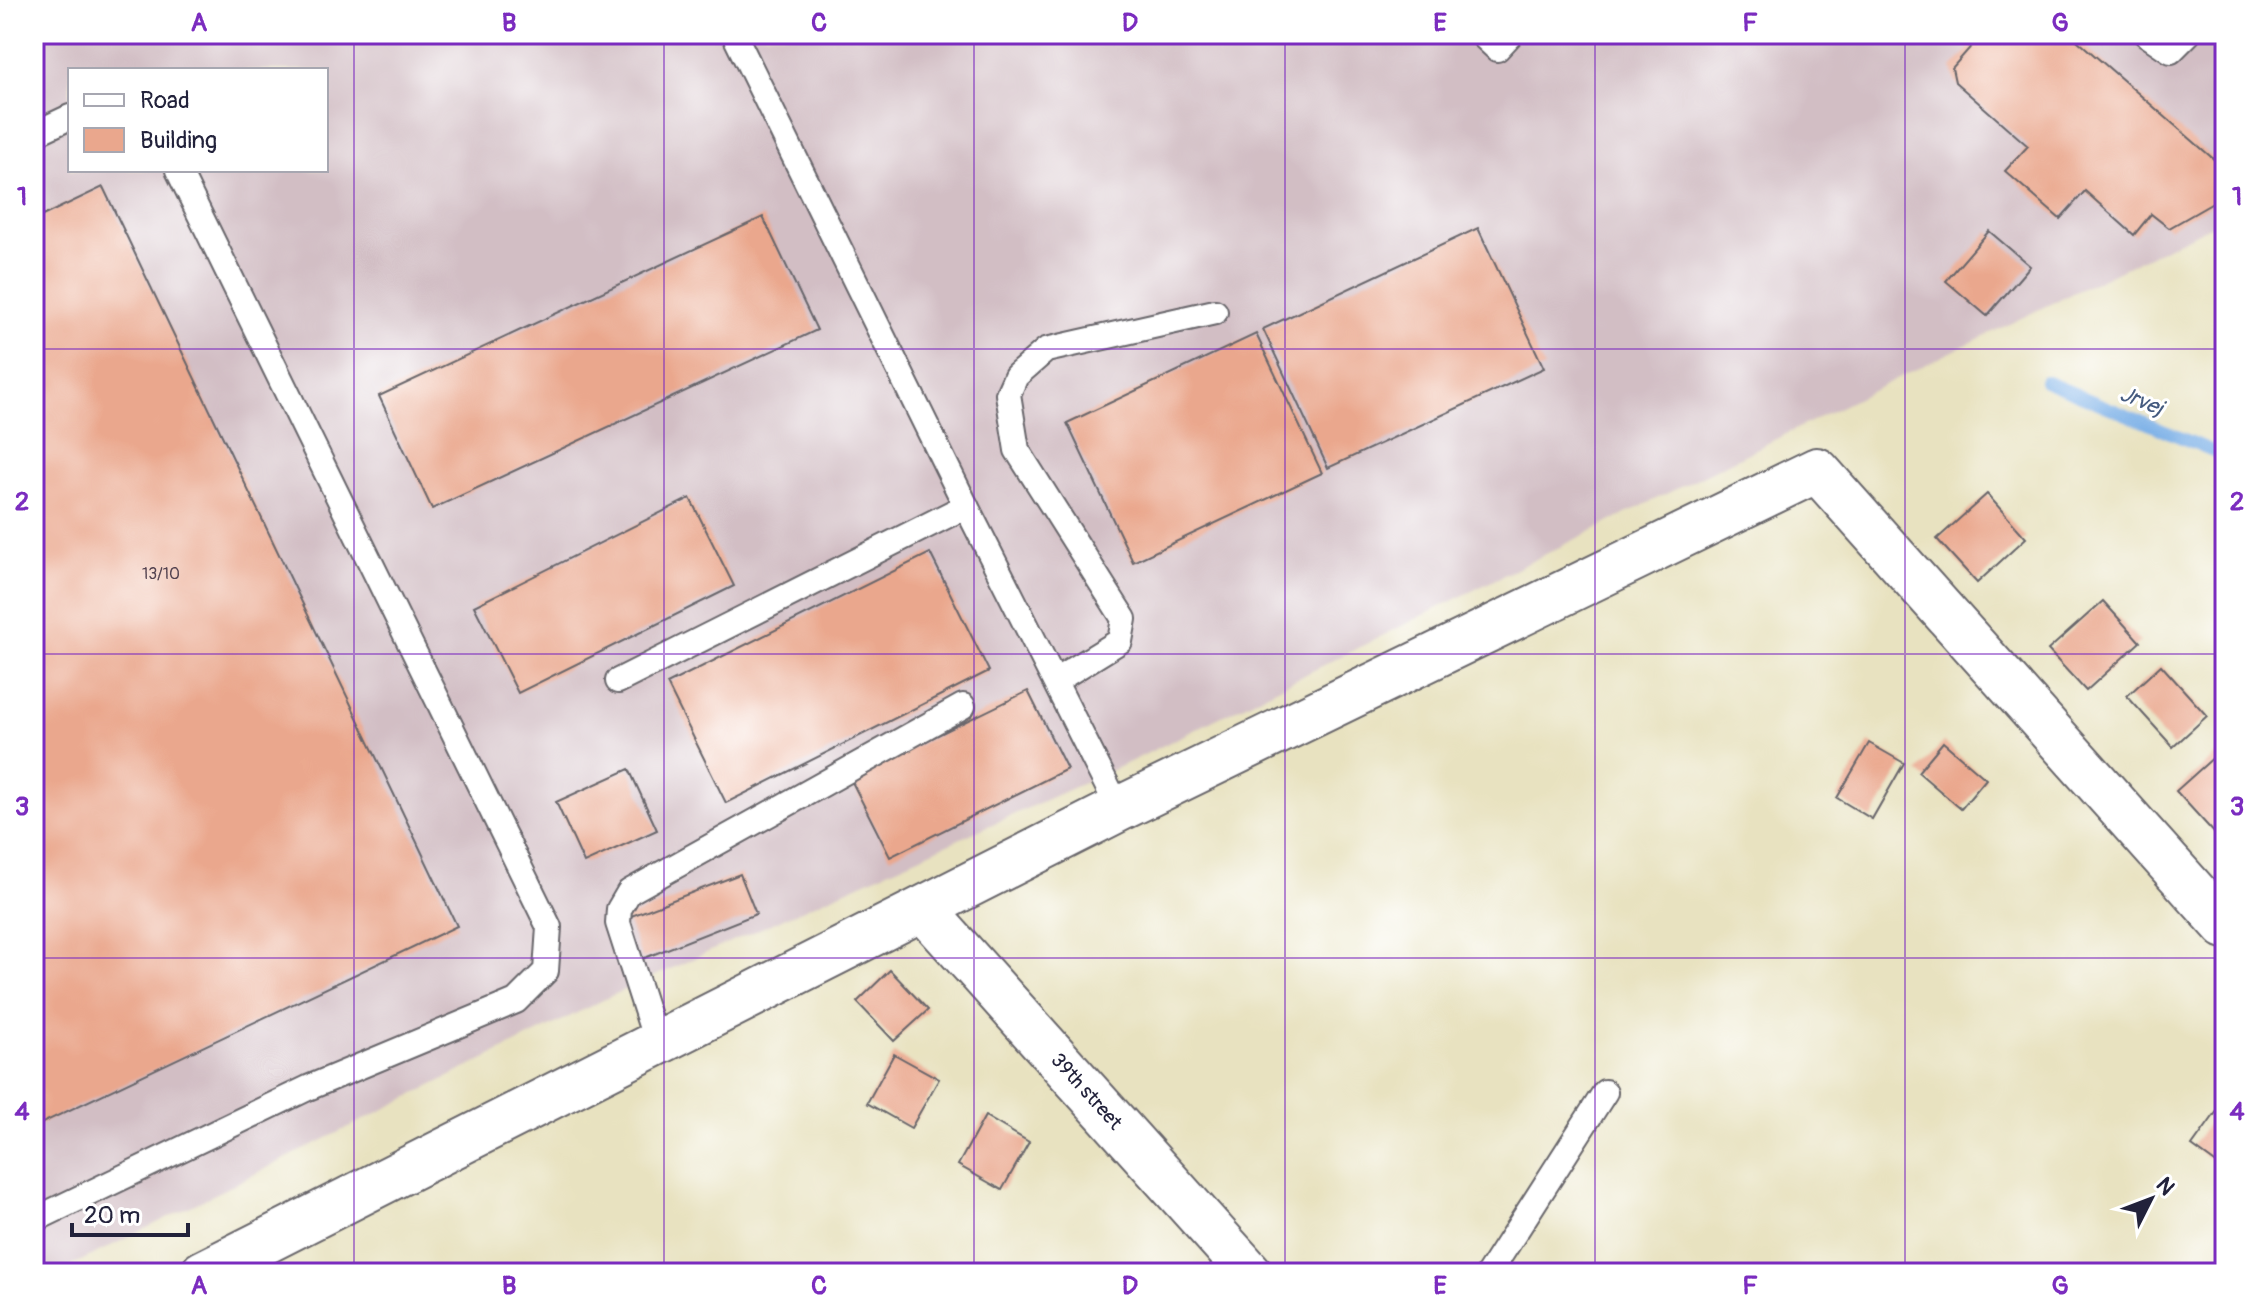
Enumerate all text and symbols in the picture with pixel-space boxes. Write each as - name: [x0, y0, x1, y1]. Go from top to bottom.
- text: A: [191, 7, 208, 39]
- text: B: [502, 7, 516, 39]
- text: C: [811, 7, 827, 39]
- text: D: [1122, 7, 1138, 39]
- text: E: [1433, 7, 1447, 39]
- text: F: [1742, 7, 1758, 39]
- text: G: [2051, 7, 2069, 39]
- legend: [68, 68, 328, 172]
- text: Road: [140, 86, 190, 115]
- text: Building: [140, 126, 217, 155]
- text: 1: [17, 181, 27, 213]
- text: 1: [2232, 181, 2242, 213]
- water label: Jrvej: [2116, 380, 2170, 423]
- text: 2: [15, 486, 29, 518]
- text: 2: [2230, 486, 2244, 518]
- house number: 13/10: [142, 564, 180, 584]
- text: 3: [15, 791, 29, 823]
- text: 3: [2230, 791, 2244, 823]
- street label: 39th street: [1046, 1048, 1128, 1136]
- text: 4: [14, 1096, 30, 1128]
- text: 4: [2229, 1096, 2245, 1128]
- north arrow: [2111, 1159, 2191, 1239]
- text: N: [2150, 1171, 2181, 1201]
- scale bar: [72, 1187, 188, 1237]
- text: 20 m: [84, 1201, 140, 1230]
- text: A: [191, 1270, 208, 1302]
- text: B: [502, 1270, 516, 1302]
- text: C: [811, 1270, 827, 1302]
- text: D: [1122, 1270, 1138, 1302]
- text: E: [1433, 1270, 1447, 1302]
- text: F: [1742, 1270, 1758, 1302]
- text: G: [2051, 1270, 2069, 1302]

